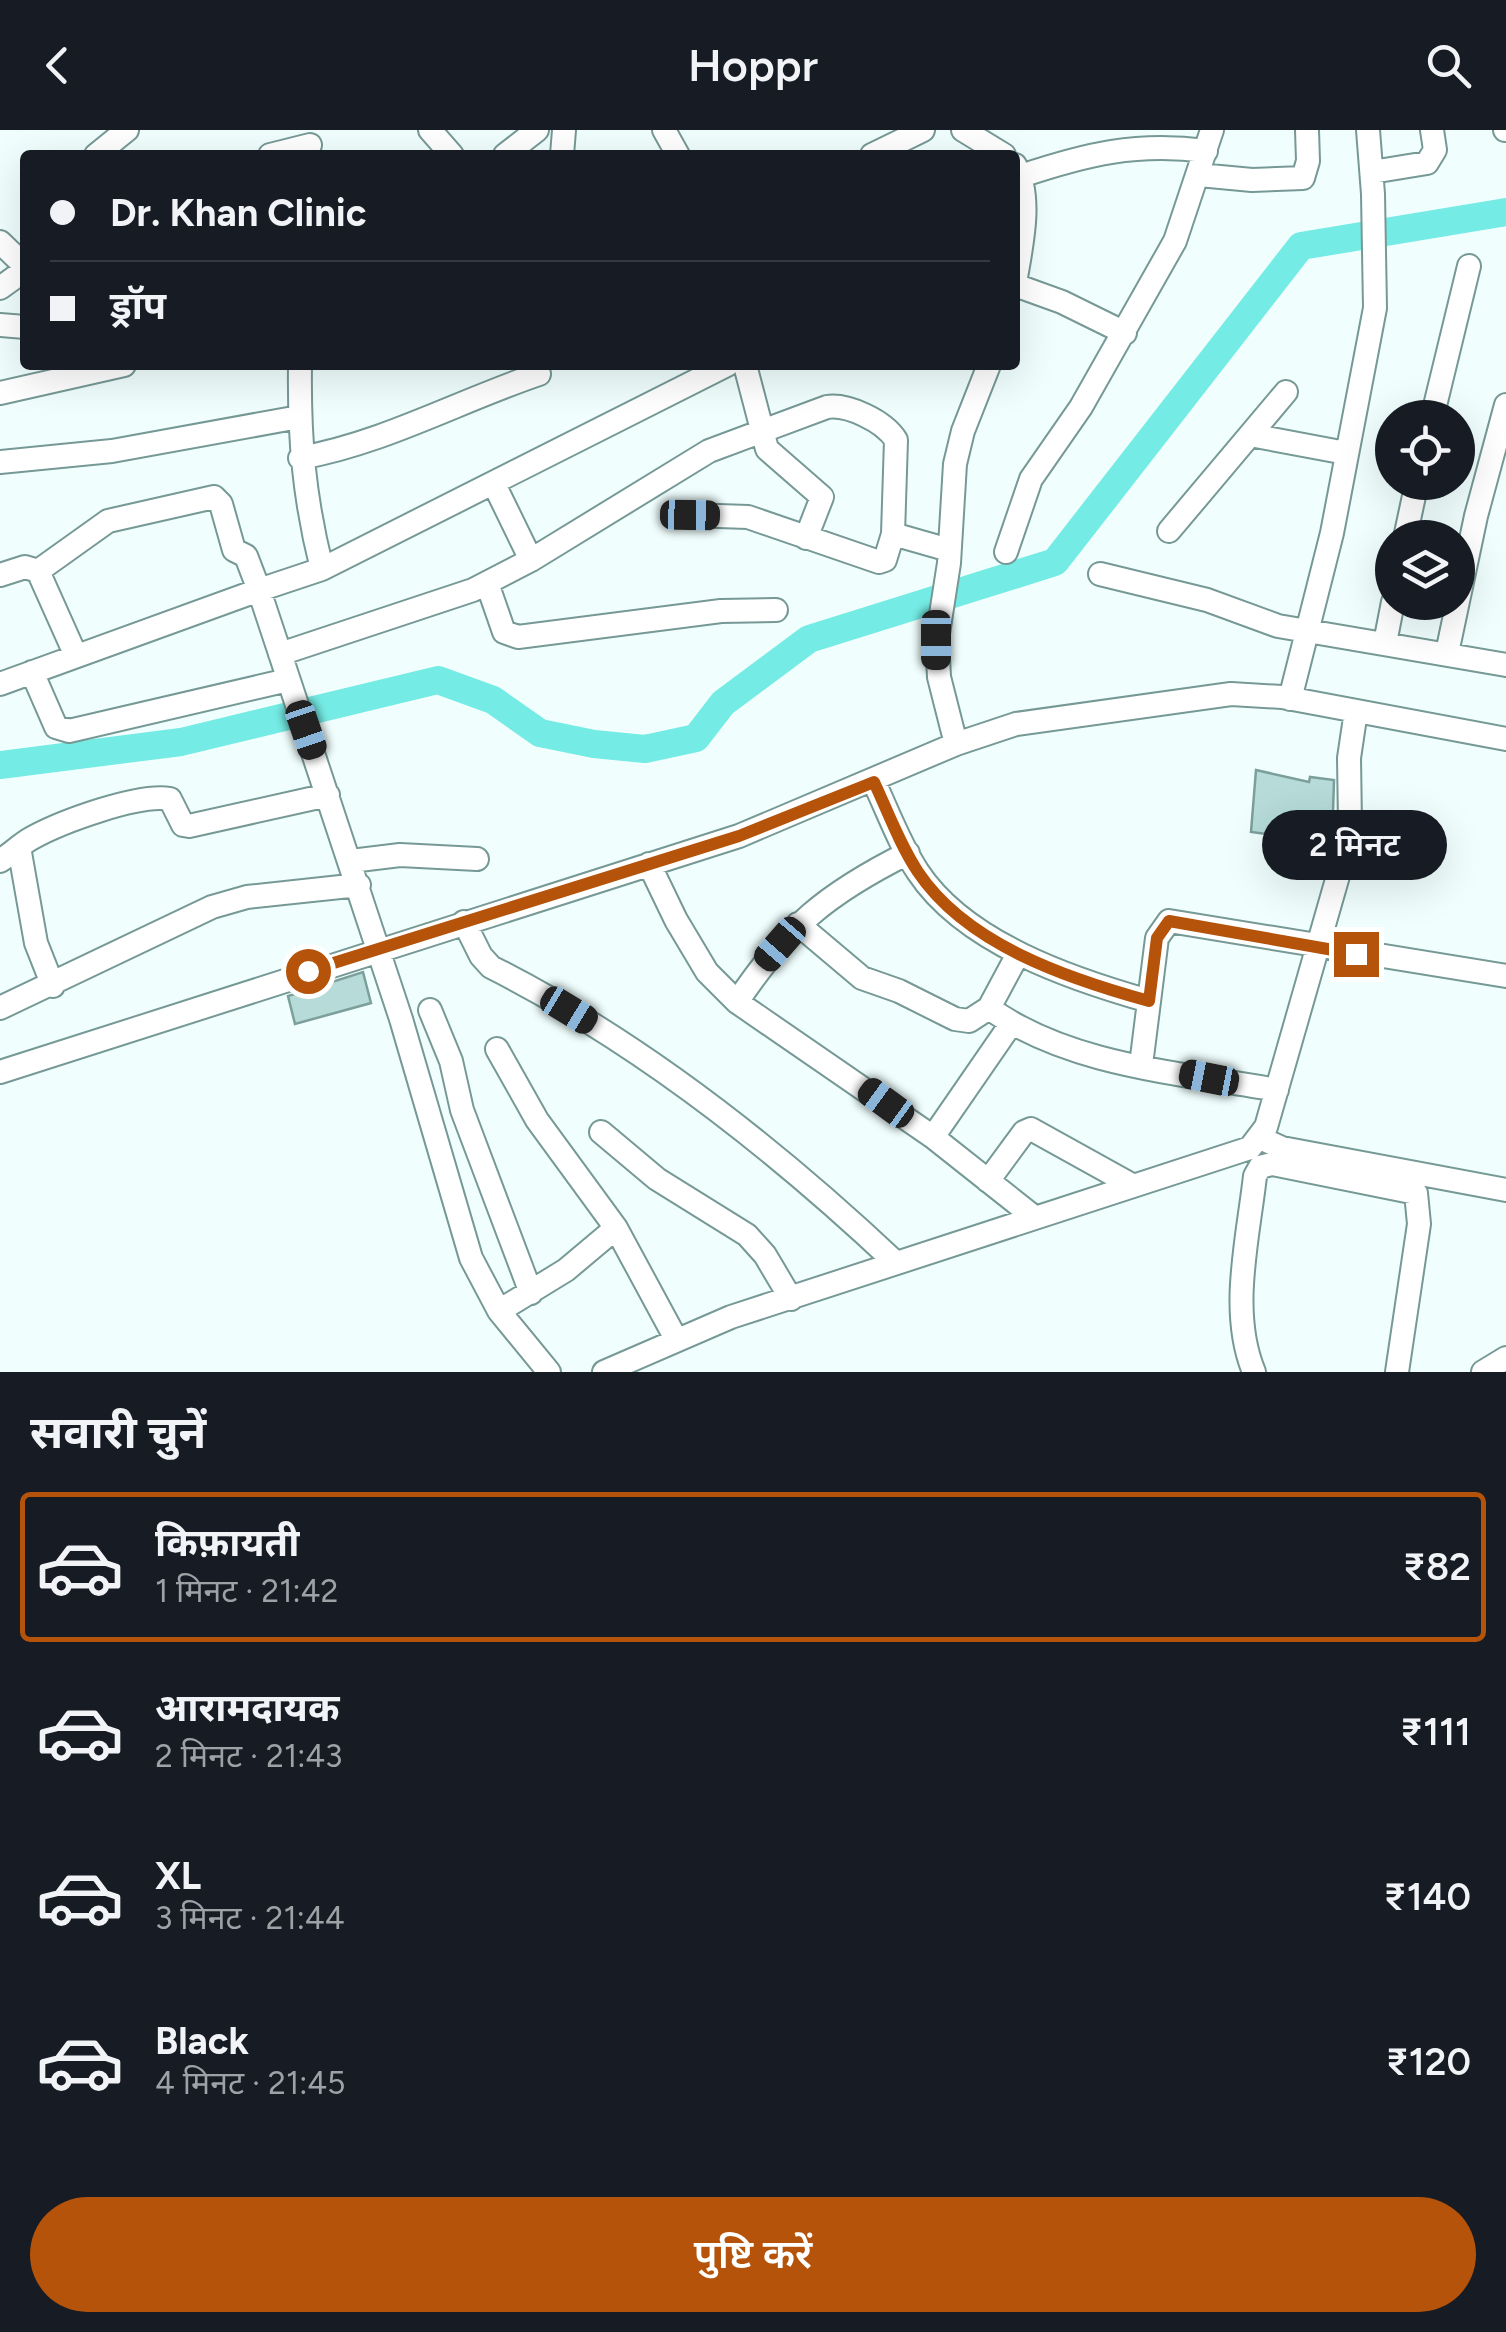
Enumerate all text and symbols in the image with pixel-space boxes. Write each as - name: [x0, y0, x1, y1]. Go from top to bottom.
- icon: back: [30, 38, 85, 93]
- text: Hoppr: [688, 38, 818, 92]
- icon: search: [1421, 38, 1476, 93]
- text: Dr. Khan Clinic: [110, 190, 366, 236]
- text: ड्रॉप: [110, 283, 166, 329]
- map controls: [1375, 400, 1475, 620]
- button: locate: [1375, 400, 1475, 500]
- car: [660, 499, 720, 531]
- button: layers: [1375, 520, 1475, 620]
- car: [921, 610, 951, 670]
- car: [282, 697, 330, 763]
- callout: 2 मिनट: [1264, 809, 1448, 879]
- text: 2 मिनट: [1309, 826, 1400, 864]
- car: [749, 912, 811, 976]
- route end: [1334, 932, 1379, 977]
- route start: [286, 949, 331, 994]
- car: [536, 982, 602, 1038]
- car: [1177, 1058, 1241, 1098]
- car: [853, 1073, 919, 1133]
- text: सवारी चुनें: [30, 1405, 206, 1459]
- text: किफ़ायती: [155, 1520, 299, 1566]
- icon: car: [35, 1522, 125, 1612]
- text: ₹82: [1403, 1544, 1471, 1590]
- text: 1 मिनट · 21:42: [155, 1572, 338, 1610]
- text: आरामदायक: [155, 1685, 339, 1731]
- icon: car: [35, 1687, 125, 1777]
- text: ₹111: [1400, 1709, 1471, 1755]
- text: 2 मिनट · 21:43: [155, 1737, 343, 1775]
- icon: car: [35, 1852, 125, 1942]
- text: XL: [155, 1853, 201, 1899]
- text: ₹140: [1384, 1874, 1471, 1920]
- text: 3 मिनट · 21:44: [155, 1899, 345, 1937]
- icon: car: [35, 2017, 125, 2107]
- text: Black: [155, 2018, 249, 2064]
- text: ₹120: [1386, 2039, 1471, 2085]
- text: 4 मिनट · 21:45: [155, 2064, 346, 2102]
- button: पुष्टि करें: [30, 2197, 1476, 2312]

